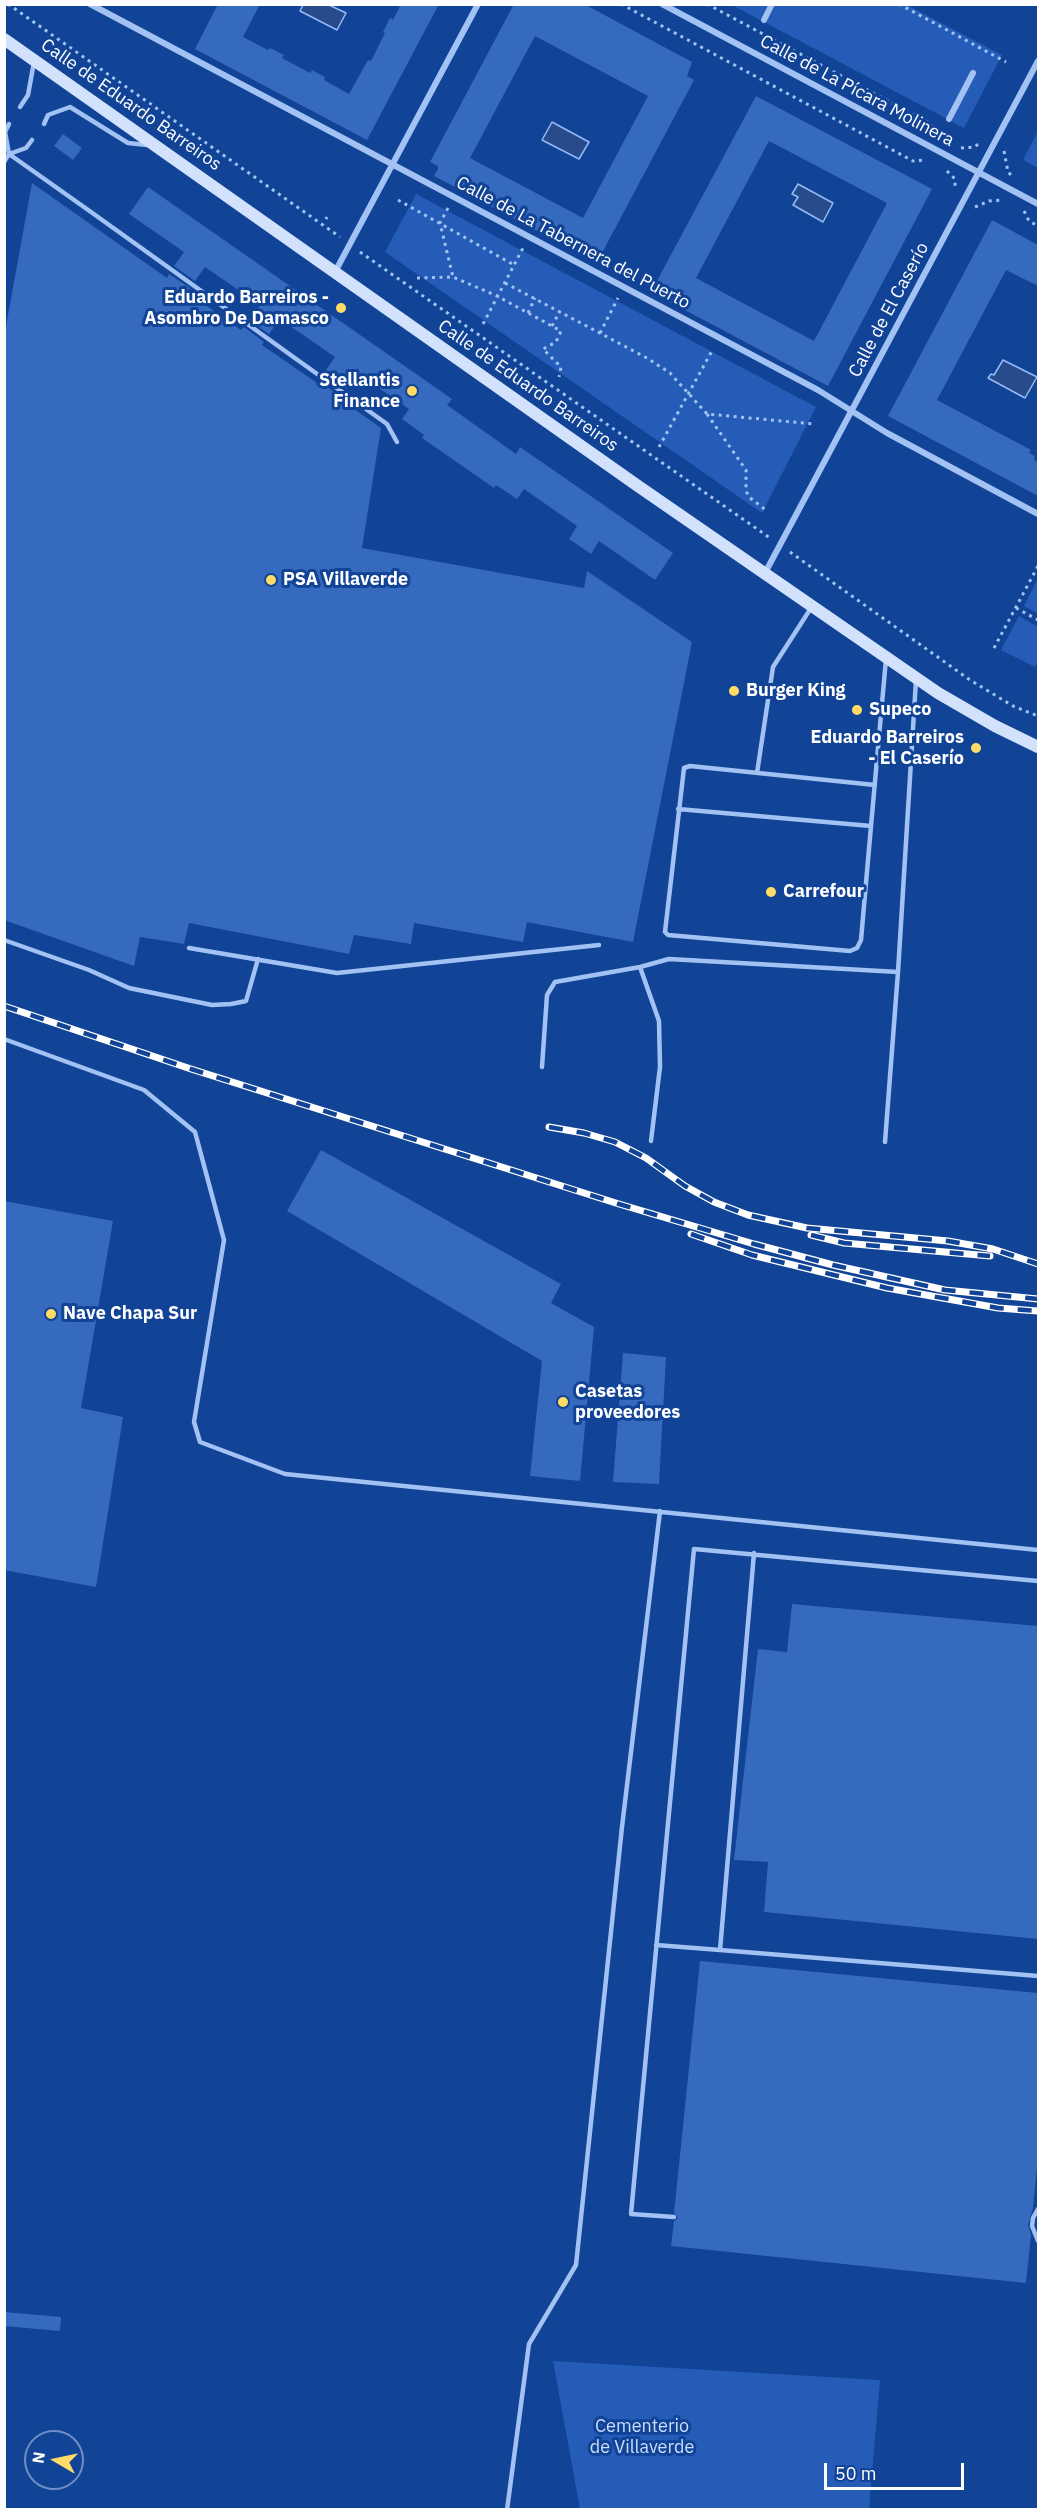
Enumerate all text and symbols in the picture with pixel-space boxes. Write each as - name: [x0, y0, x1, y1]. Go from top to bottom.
- street label: Calle de La Pícara Molinera: [756, 31, 958, 151]
- street label: Calle de Eduardo Barreiros: [37, 34, 225, 176]
- street label: Calle de La Tabernera del Puerto: [452, 172, 694, 314]
- street label: Calle de El Caserío: [844, 239, 934, 381]
- place label: Eduardo Barreiros - Asombro De Damasco: [144, 287, 329, 330]
- marker: Eduardo Barreiros - Asombro De Damasco: [334, 301, 348, 315]
- street label: Calle de Eduardo Barreiros: [434, 315, 622, 457]
- place label: Stellantis Finance: [319, 370, 400, 412]
- marker: Stellantis Finance: [405, 384, 419, 398]
- place label: PSA Villaverde: [283, 569, 408, 591]
- marker: PSA Villaverde: [264, 573, 278, 587]
- place label: Burger King: [746, 680, 846, 702]
- marker: Burger King: [727, 684, 741, 698]
- place label: Supeco: [869, 699, 931, 721]
- marker: Supeco: [850, 703, 864, 717]
- place label: Eduardo Barreiros - El Caserío: [810, 727, 964, 770]
- marker: Eduardo Barreiros - El Caserío: [969, 741, 983, 755]
- place label: Carrefour: [783, 881, 864, 903]
- marker: Carrefour: [764, 885, 778, 899]
- place label: Nave Chapa Sur: [63, 1303, 197, 1325]
- marker: Nave Chapa Sur: [44, 1307, 58, 1321]
- place label: Casetas proveedores: [575, 1381, 680, 1424]
- marker: Casetas proveedores: [556, 1395, 570, 1409]
- park label: Cementerio de Villaverde: [590, 2416, 694, 2458]
- north arrow: [24, 2430, 84, 2490]
- text: N: [27, 2450, 49, 2465]
- scale bar: [827, 2451, 966, 2489]
- text: 50 m: [835, 2462, 877, 2485]

